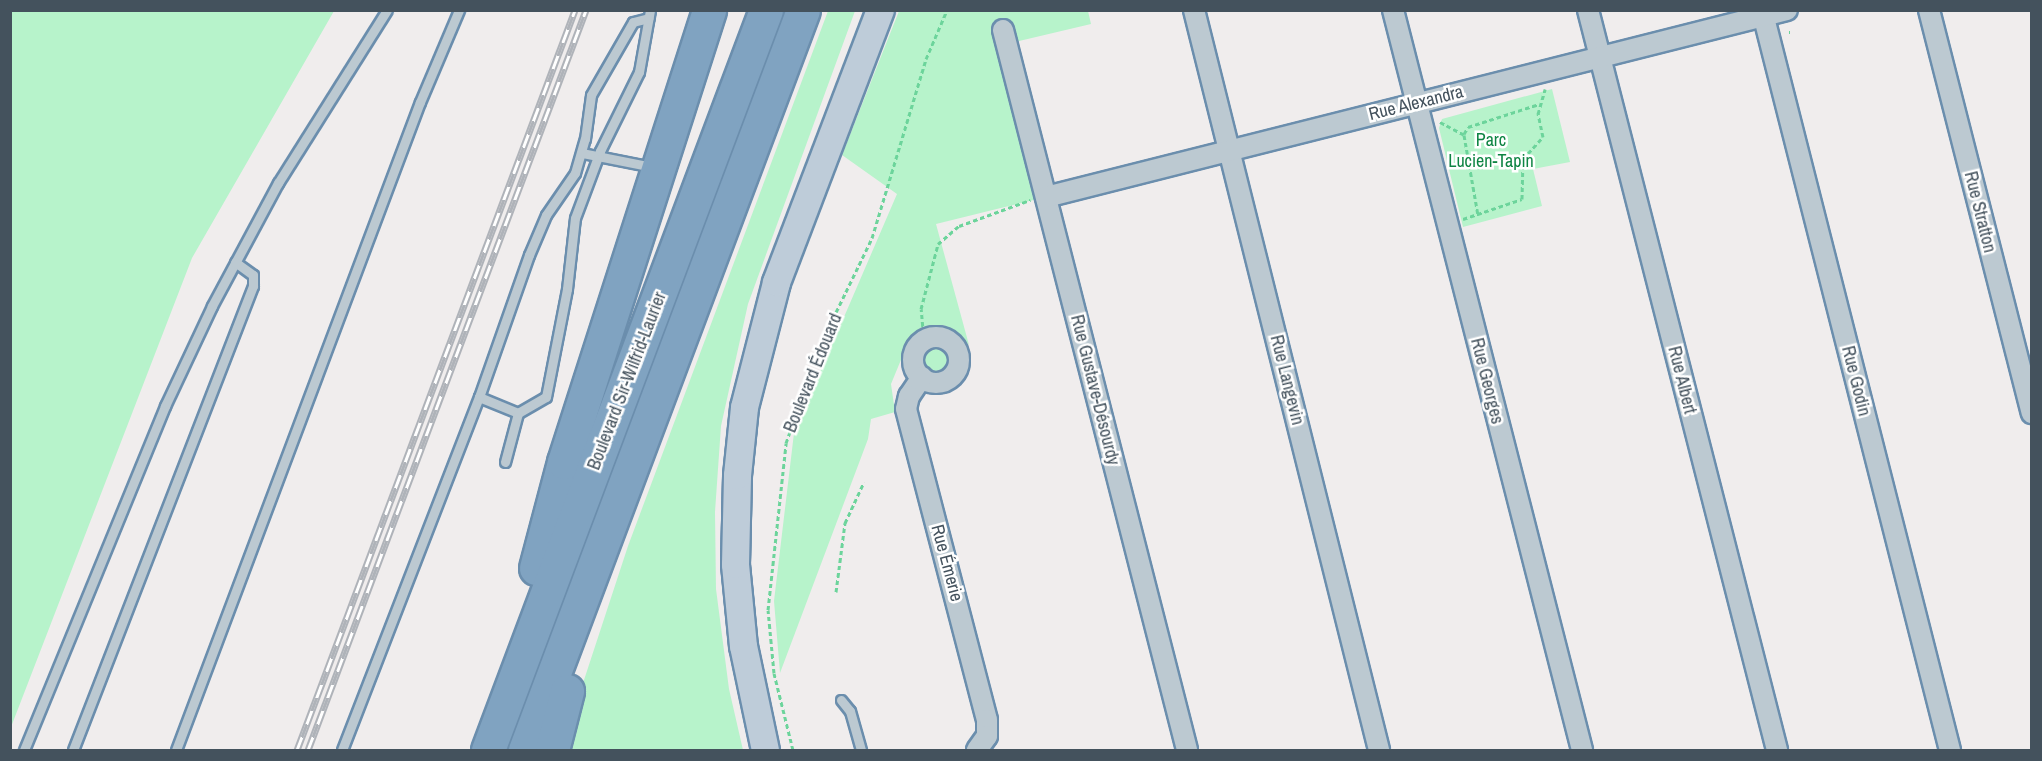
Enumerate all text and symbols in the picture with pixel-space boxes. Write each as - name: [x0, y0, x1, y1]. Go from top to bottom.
- street label: Rue Alexandra: [1366, 81, 1466, 125]
- park label: Parc Lucien-Tapin: [1448, 130, 1534, 172]
- street label: Rue Stratton: [1959, 169, 2001, 255]
- street label: Boulevard Sir-Wilfrid-Laurier: [583, 289, 671, 473]
- street label: Boulevard Édouard: [779, 310, 847, 436]
- street label: Rue Gustave-Désourdy: [1066, 313, 1124, 467]
- street label: Rue Langevin: [1265, 333, 1309, 427]
- street label: Rue Georges: [1466, 336, 1508, 426]
- street label: Rue Albert: [1663, 344, 1701, 416]
- street label: Rue Godin: [1837, 344, 1875, 418]
- street label: Rue Émerie: [926, 522, 968, 604]

